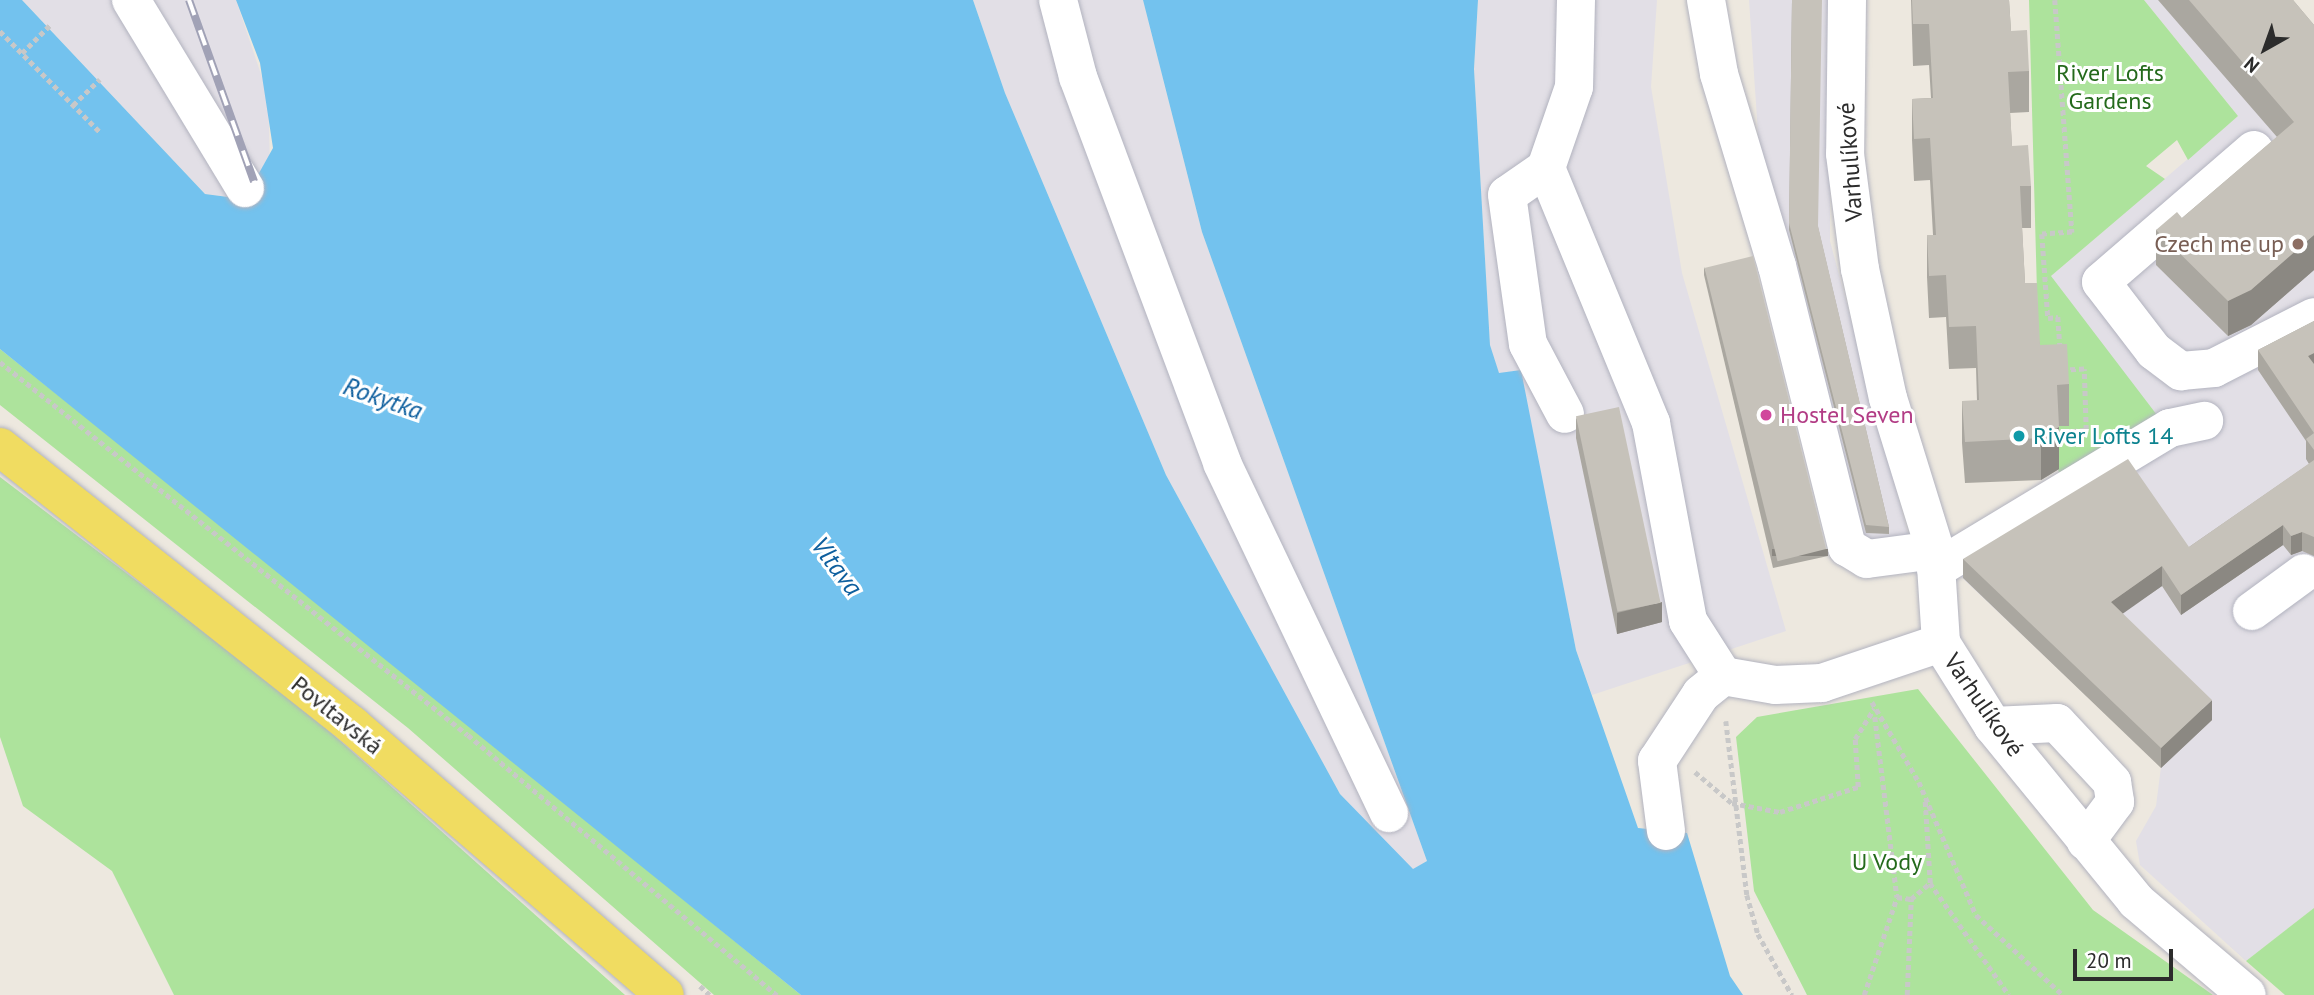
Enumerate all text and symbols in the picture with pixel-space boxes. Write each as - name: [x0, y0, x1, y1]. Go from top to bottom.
- north arrow: [2230, 14, 2300, 84]
- text: N: [2239, 52, 2264, 78]
- park label: River Lofts Gardens: [2056, 59, 2164, 115]
- street label: Varhulíkové: [1831, 102, 1869, 222]
- place label: Czech me up: [2154, 230, 2284, 258]
- marker: Czech me up: [2290, 236, 2306, 252]
- water label: Rokytka: [339, 370, 427, 426]
- place label: Hostel Seven: [1780, 401, 1914, 429]
- marker: Hostel Seven: [1758, 407, 1774, 423]
- place label: River Lofts 14: [2033, 422, 2173, 450]
- marker: River Lofts 14: [2011, 428, 2027, 444]
- water label: Vltava: [805, 530, 869, 602]
- street label: Varhulíkové: [1938, 648, 2030, 762]
- street label: Povltavská: [286, 670, 388, 760]
- park label: U Vody: [1851, 848, 1923, 876]
- scale bar: [2076, 936, 2176, 980]
- text: 20 m: [2086, 947, 2132, 974]

